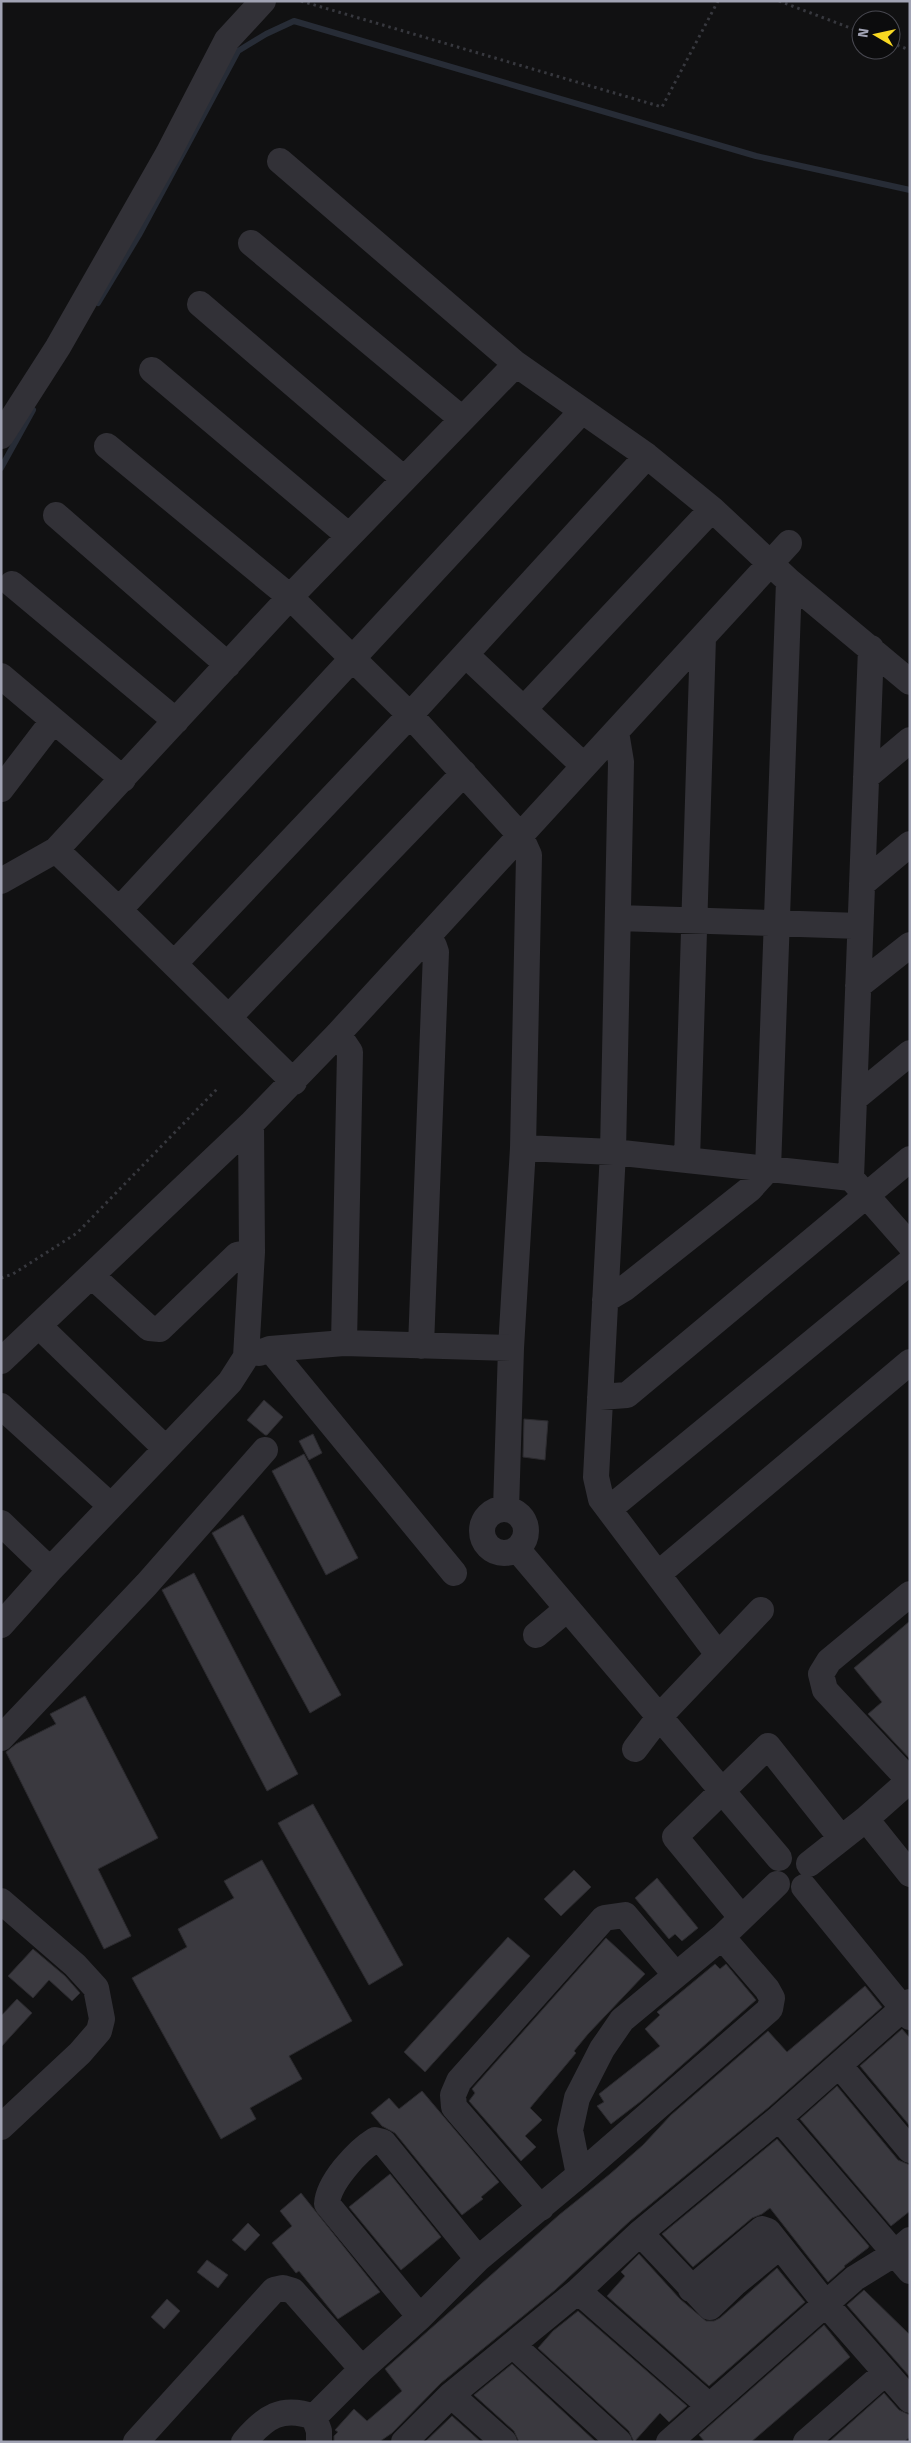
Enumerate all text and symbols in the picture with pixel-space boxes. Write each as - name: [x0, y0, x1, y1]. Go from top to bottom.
- north arrow: [851, 10, 901, 60]
- text: N: [855, 27, 873, 39]

